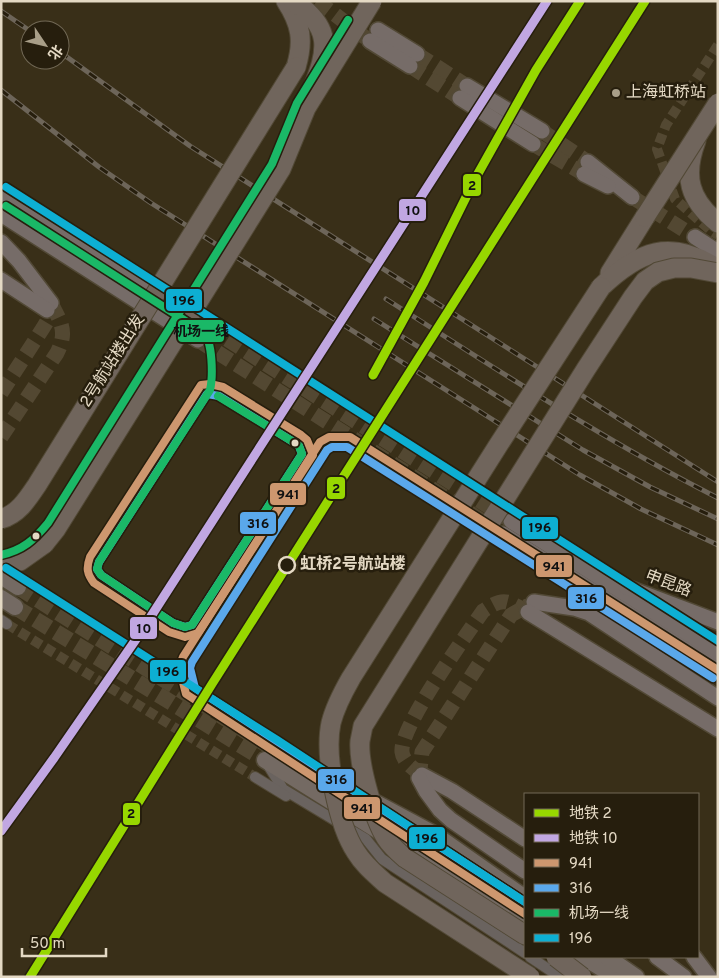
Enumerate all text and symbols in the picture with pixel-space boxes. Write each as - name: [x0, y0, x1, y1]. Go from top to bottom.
- north arrow: [20, 20, 70, 70]
- text: 北: [43, 41, 65, 62]
- place label: 上海虹桥站: [626, 83, 706, 103]
- marker: 上海虹桥站: [610, 87, 622, 99]
- line badge: 2: [462, 173, 482, 197]
- text: 2: [468, 178, 476, 195]
- line badge: 10: [398, 198, 427, 222]
- text: 10: [406, 203, 420, 220]
- line badge: 196: [165, 288, 203, 312]
- text: 196: [173, 293, 195, 310]
- street label: 2号航站楼出发: [76, 311, 150, 411]
- line badge: 机场一线: [177, 319, 225, 343]
- text: 机场一线: [173, 324, 229, 341]
- unlabelled marker: [290, 438, 300, 448]
- line badge: 2: [326, 476, 346, 500]
- text: 2: [332, 481, 340, 498]
- line badge: 941: [269, 482, 307, 506]
- text: 941: [276, 487, 300, 504]
- line badge: 316: [239, 511, 277, 535]
- text: 316: [247, 516, 269, 533]
- line badge: 196: [521, 516, 559, 540]
- text: 196: [529, 520, 551, 537]
- unlabelled marker: [31, 531, 41, 541]
- line badge: 941: [535, 554, 573, 578]
- place label: 虹桥2号航站楼: [300, 555, 406, 575]
- marker: 虹桥2号航站楼: [278, 556, 296, 574]
- text: 941: [542, 559, 566, 576]
- street label: 申昆路: [642, 566, 694, 602]
- line badge: 316: [567, 586, 605, 610]
- text: 316: [575, 591, 597, 608]
- line badge: 10: [129, 616, 158, 640]
- text: 10: [137, 621, 151, 638]
- line badge: 196: [149, 659, 187, 683]
- text: 196: [157, 664, 179, 681]
- line badge: 316: [317, 768, 355, 792]
- text: 316: [325, 772, 347, 789]
- legend: [524, 793, 699, 958]
- line badge: 941: [343, 796, 381, 820]
- text: 941: [350, 801, 374, 818]
- line badge: 2: [122, 802, 141, 826]
- text: 地铁 2: [569, 805, 612, 824]
- text: 2: [127, 806, 135, 823]
- line badge: 196: [408, 826, 446, 850]
- text: 地铁 10: [569, 830, 618, 849]
- text: 196: [416, 831, 438, 848]
- text: 941: [569, 855, 593, 874]
- text: 316: [569, 880, 593, 899]
- text: 机场一线: [569, 905, 629, 924]
- scale bar: [22, 926, 106, 958]
- text: 196: [569, 930, 593, 949]
- text: 50 m: [30, 935, 65, 954]

